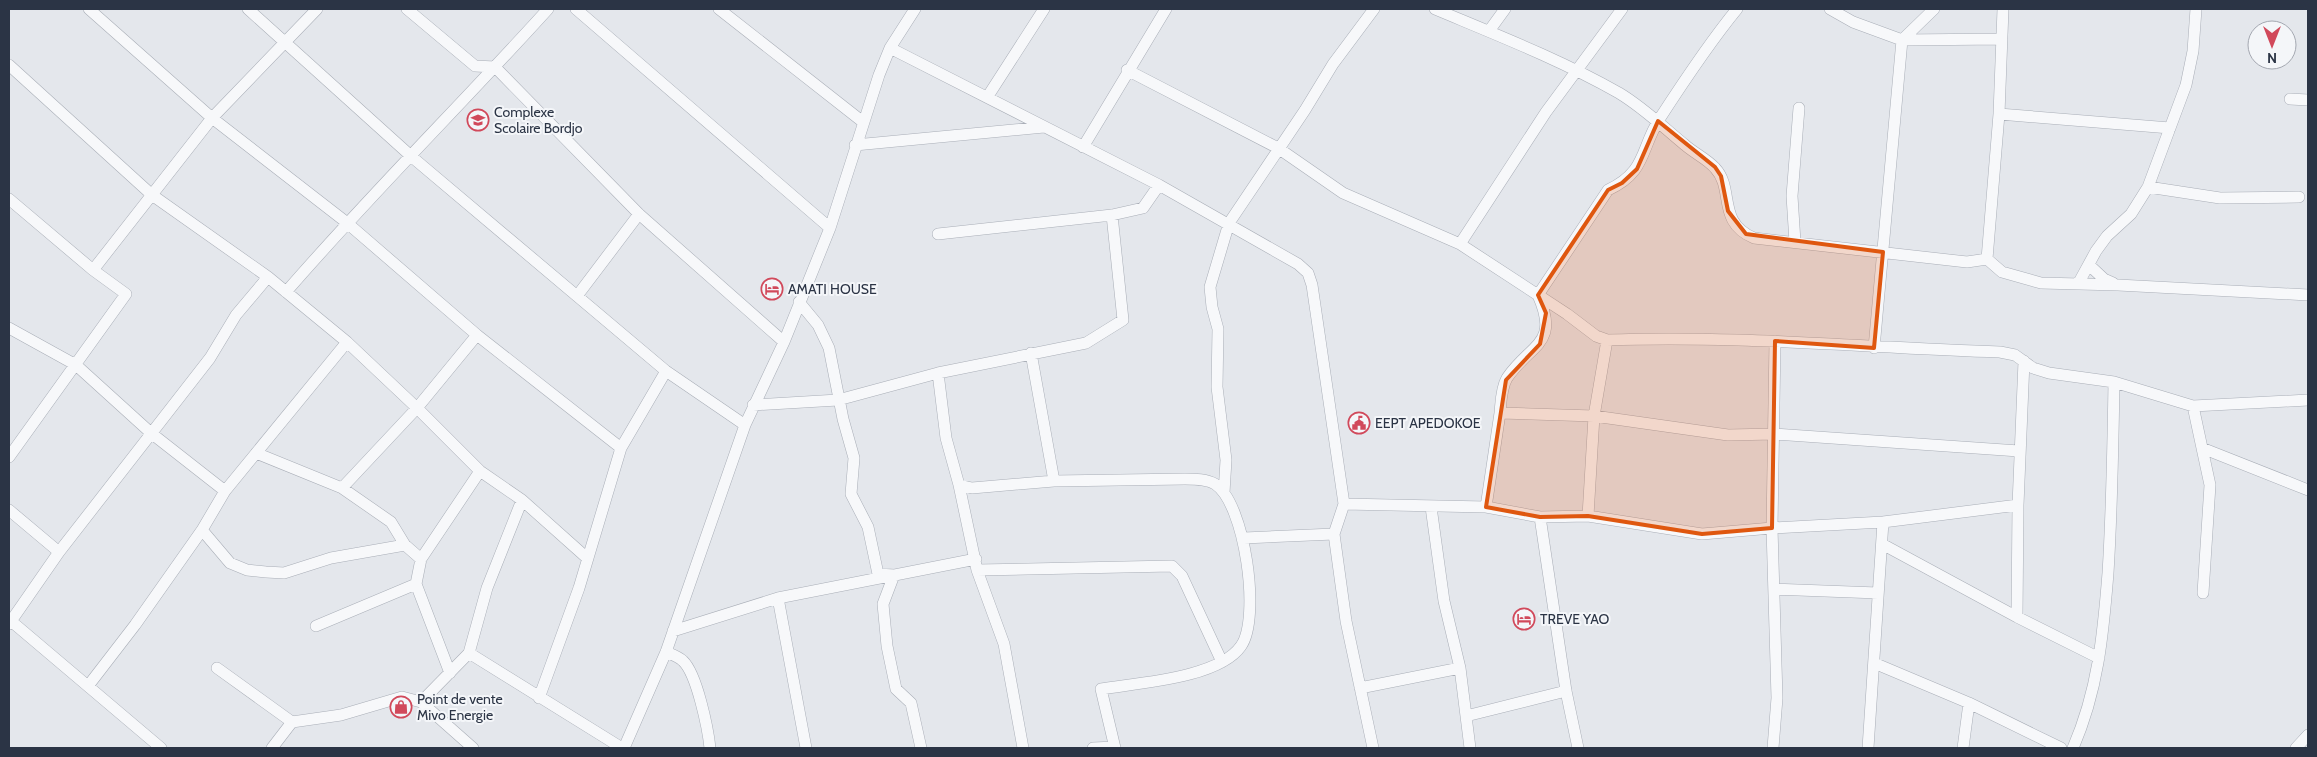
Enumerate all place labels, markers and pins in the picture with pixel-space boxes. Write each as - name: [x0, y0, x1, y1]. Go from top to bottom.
- place label: Complexe Scolaire Bordjo: [494, 103, 583, 137]
- school or university icon: Complexe Scolaire Bordjo: [466, 108, 490, 132]
- hotel icon: AMATI HOUSE: [760, 277, 784, 301]
- place label: AMATI HOUSE: [788, 280, 877, 298]
- public building icon: EEPT APEDOKOE: [1347, 411, 1371, 435]
- place label: EEPT APEDOKOE: [1375, 414, 1481, 432]
- hotel icon: TREVE YAO: [1512, 607, 1536, 631]
- place label: TREVE YAO: [1540, 610, 1610, 628]
- place label: Point de vente Mivo Energie: [417, 690, 503, 724]
- shop icon: Point de vente Mivo Energie: [389, 695, 413, 719]

